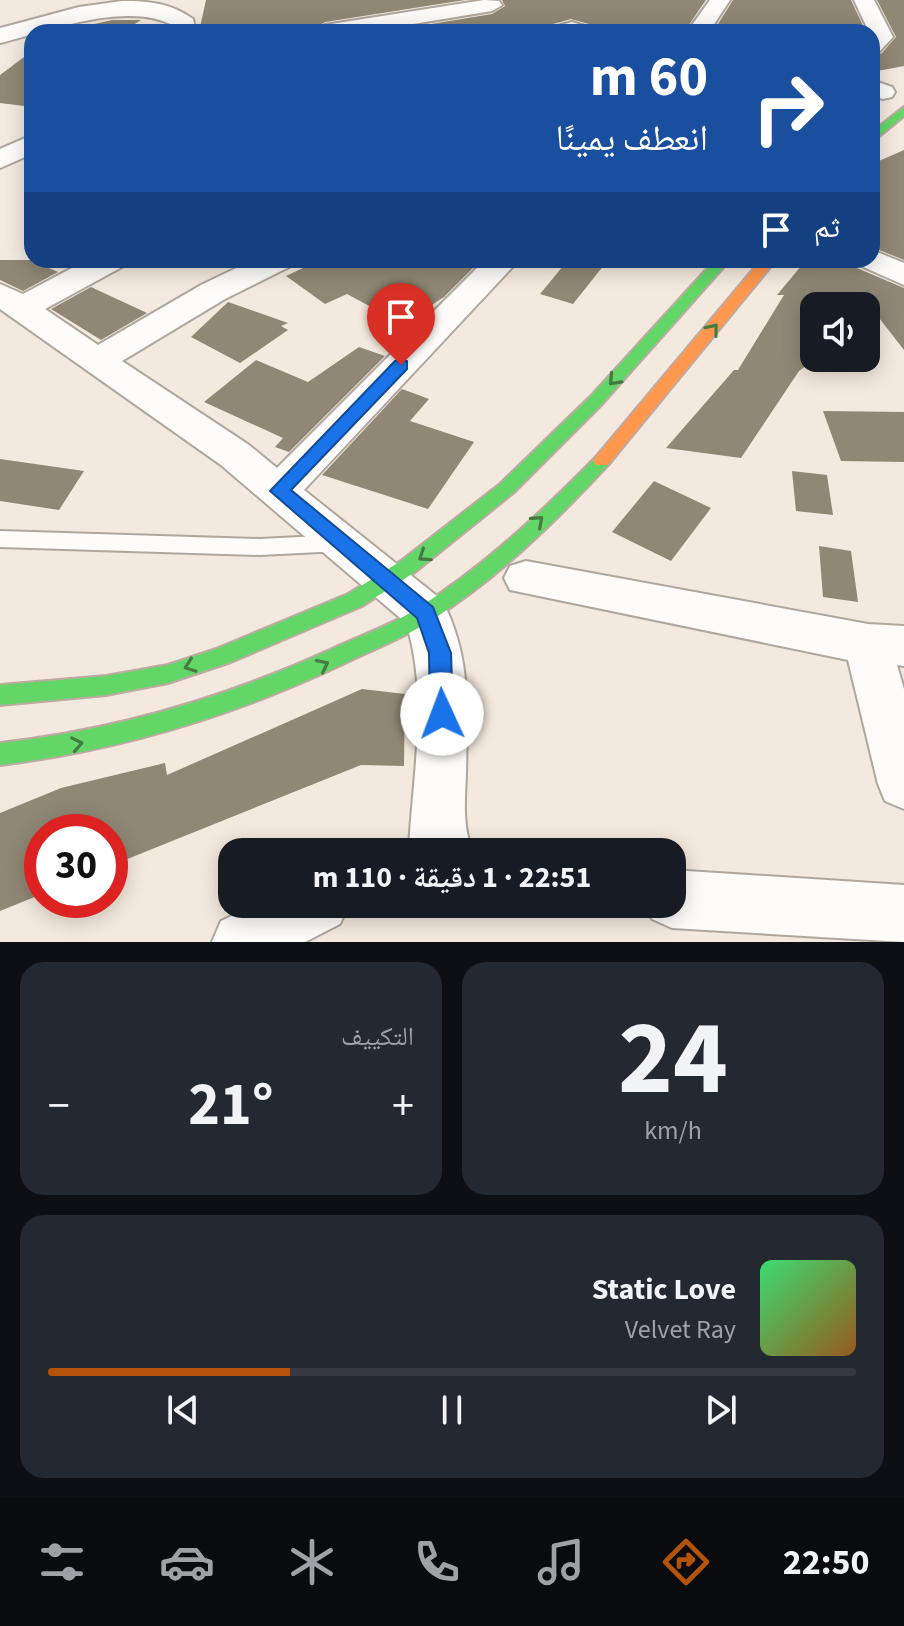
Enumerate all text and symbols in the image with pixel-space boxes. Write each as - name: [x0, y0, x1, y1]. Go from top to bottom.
- text: 60 m: [590, 38, 708, 117]
- icon: right: [736, 56, 840, 160]
- text: انعطف يمينًا: [556, 113, 708, 164]
- text: ثم: [814, 206, 840, 249]
- icon: arrive: [754, 208, 798, 252]
- pin: [367, 283, 435, 365]
- map controls: [800, 292, 880, 372]
- button: sound: [800, 292, 880, 372]
- icon: arrive: [379, 295, 423, 339]
- one-way arrow: [703, 324, 718, 338]
- one-way arrow: [609, 371, 624, 385]
- one-way arrow: [528, 516, 543, 531]
- one-way arrow: [418, 546, 433, 561]
- one-way arrow: [183, 656, 197, 673]
- one-way arrow: [315, 659, 330, 675]
- position arrow: [400, 672, 484, 756]
- one-way arrow: [70, 737, 84, 754]
- speed limit sign: 30: [24, 814, 128, 918]
- text: 22:51 · 1 دقيقة · 110 m: [313, 856, 591, 899]
- text: 24: [618, 986, 728, 1134]
- text: التكييف: [341, 1018, 414, 1055]
- text: 21°: [188, 1063, 274, 1148]
- text: −: [48, 1075, 70, 1138]
- text: +: [392, 1075, 414, 1138]
- text: km/h: [644, 1112, 702, 1149]
- text: Static Love: [592, 1268, 736, 1311]
- text: Velvet Ray: [625, 1311, 736, 1348]
- icon: previous: [161, 1388, 205, 1432]
- icon: pause: [430, 1388, 474, 1432]
- icon: next: [699, 1388, 743, 1432]
- icon: filters: [34, 1534, 90, 1590]
- icon: car: [159, 1534, 215, 1590]
- icon: climate: [284, 1534, 340, 1590]
- icon: phone: [409, 1534, 465, 1590]
- icon: music: [533, 1534, 589, 1590]
- icon: directions: [658, 1534, 714, 1590]
- text: 22:50: [783, 1537, 870, 1588]

